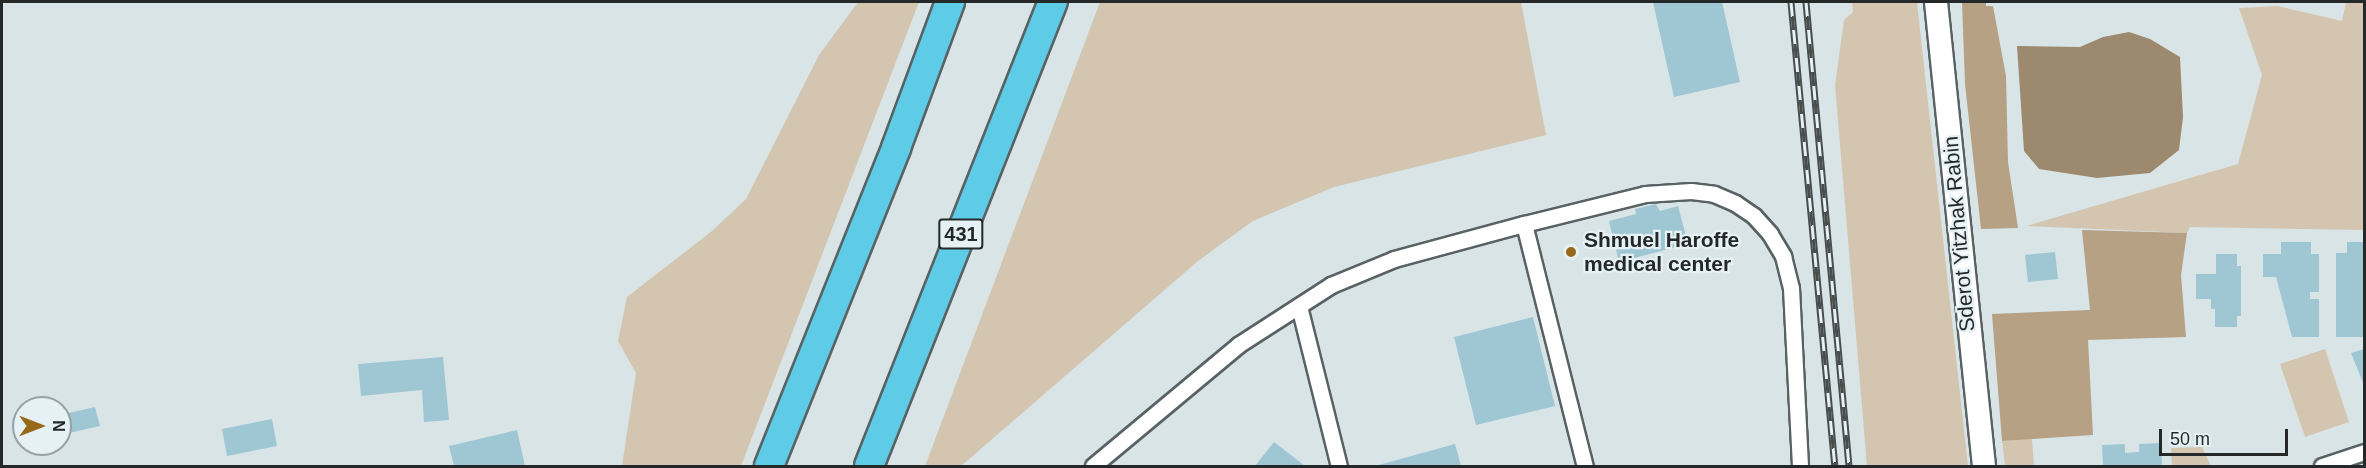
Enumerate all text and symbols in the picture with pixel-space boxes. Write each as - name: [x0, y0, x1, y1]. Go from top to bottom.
- street label: Sderot Yitzhak Rabin: [1938, 135, 1980, 333]
- road number: 431: [937, 217, 985, 251]
- place label: Shmuel Haroffe medical center: [1584, 227, 1739, 277]
- marker: Shmuel Haroffe medical center: [1562, 243, 1580, 261]
- north arrow: [12, 396, 72, 456]
- scale bar: [2162, 417, 2291, 455]
- text: N: [50, 420, 67, 432]
- text: 50 m: [2170, 429, 2210, 449]

